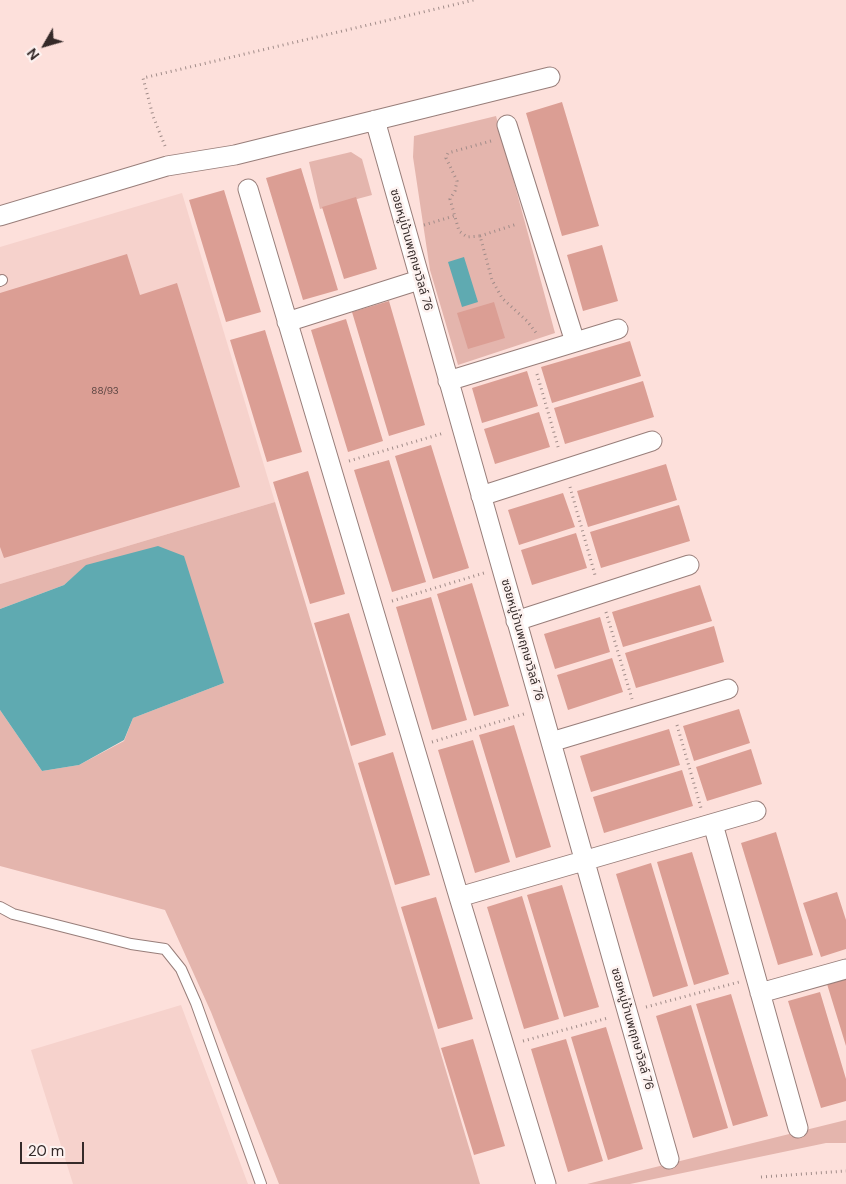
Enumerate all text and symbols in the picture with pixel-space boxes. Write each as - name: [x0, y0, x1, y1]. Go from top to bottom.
- north arrow: [20, 20, 70, 70]
- text: N: [23, 45, 43, 64]
- street label: ซอยหมู่บ้านพฤกษาวิลล์ 76: [387, 187, 435, 313]
- house number: 88/93: [91, 385, 119, 397]
- street label: ซอยหมู่บ้านพฤกษาวิลล์ 76: [498, 577, 546, 703]
- street label: ซอยหมู่บ้านพฤกษาวิลล์ 76: [608, 966, 656, 1092]
- scale bar: [22, 1132, 86, 1164]
- text: 20 m: [28, 1141, 64, 1161]

